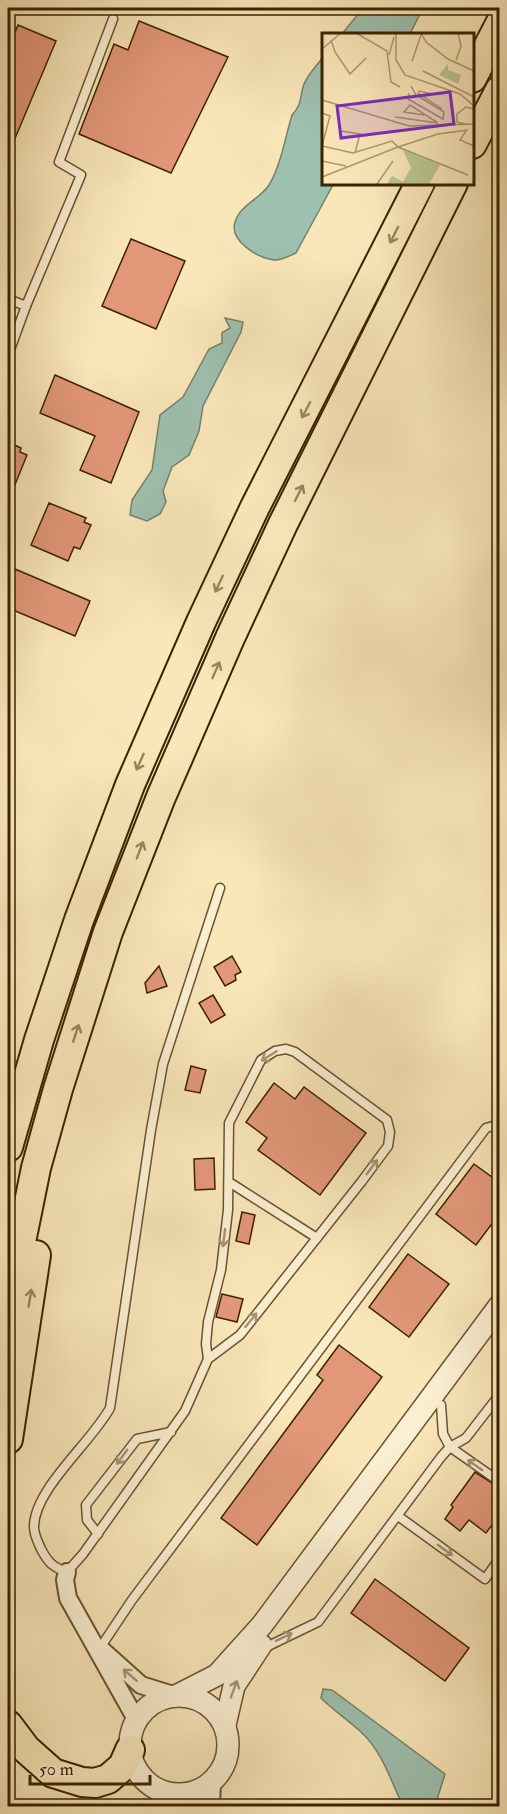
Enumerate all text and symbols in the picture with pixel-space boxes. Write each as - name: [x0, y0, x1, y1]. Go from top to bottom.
- inset map: [322, 33, 474, 184]
- one-way arrow: [388, 226, 399, 244]
- one-way arrow: [300, 400, 311, 418]
- one-way arrow: [293, 485, 305, 503]
- one-way arrow: [213, 574, 225, 592]
- one-way arrow: [211, 661, 222, 680]
- one-way arrow: [134, 753, 146, 771]
- one-way arrow: [135, 841, 146, 859]
- one-way arrow: [71, 1024, 82, 1043]
- one-way arrow: [261, 1050, 278, 1063]
- one-way arrow: [366, 1160, 379, 1176]
- one-way arrow: [219, 1227, 230, 1247]
- one-way arrow: [24, 1288, 35, 1308]
- one-way arrow: [245, 1312, 258, 1328]
- one-way arrow: [116, 1448, 128, 1464]
- one-way arrow: [467, 1459, 483, 1471]
- one-way arrow: [437, 1544, 453, 1556]
- one-way arrow: [274, 1631, 292, 1643]
- one-way arrow: [122, 1669, 138, 1682]
- one-way arrow: [230, 1681, 241, 1699]
- scale bar: [30, 1748, 150, 1786]
- text: 50 m: [39, 1758, 74, 1781]

